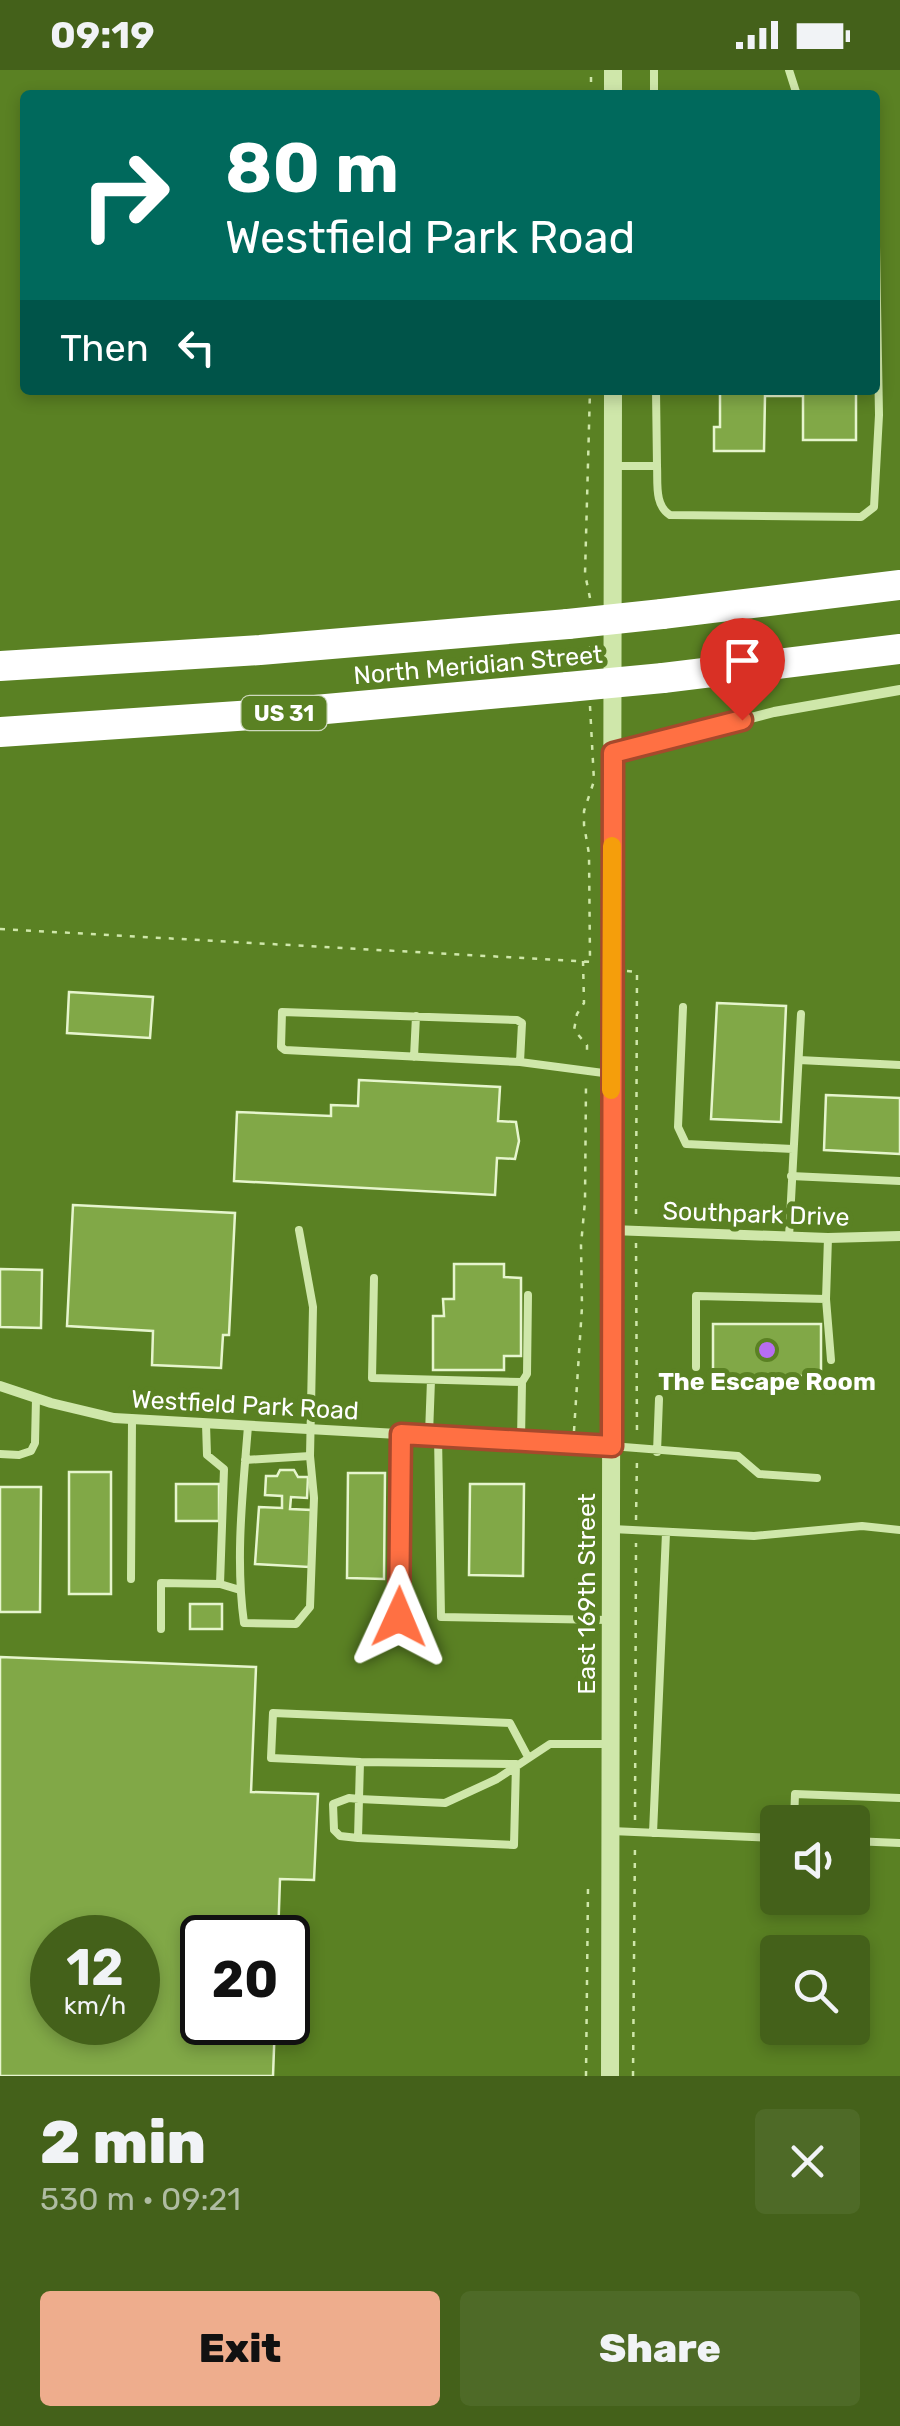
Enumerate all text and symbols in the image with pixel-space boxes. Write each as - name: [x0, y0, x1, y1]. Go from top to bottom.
- text: 09:19: [50, 12, 155, 58]
- text: 80 m: [225, 127, 399, 210]
- icon: right: [60, 130, 190, 260]
- text: Westfield Park Road: [225, 211, 635, 264]
- icon: left: [169, 320, 224, 375]
- text: Then: [60, 325, 149, 371]
- pin: [700, 618, 785, 721]
- icon: arrive: [715, 633, 770, 688]
- street label: North Meridian Street: [352, 640, 604, 690]
- road number: US 31: [242, 696, 326, 730]
- street label: Southpark Drive: [662, 1196, 850, 1232]
- marker: The Escape Room: [756, 1339, 778, 1361]
- place label: The Escape Room: [658, 1367, 876, 1396]
- street label: Westfield Park Road: [130, 1385, 360, 1425]
- street label: East 169th Street: [572, 1493, 601, 1695]
- position arrow: [347, 1565, 451, 1669]
- map controls: [760, 1805, 870, 2045]
- button: sound: [760, 1805, 870, 1915]
- speed limit sign: 20: [180, 1915, 310, 2045]
- button: search: [760, 1935, 870, 2045]
- text: 12: [66, 1938, 124, 1998]
- text: km/h: [64, 1991, 126, 2020]
- text: 2 min: [40, 2107, 206, 2178]
- button: close: [755, 2109, 860, 2214]
- text: 530 m · 09:21: [40, 2180, 241, 2218]
- button: Exit: [40, 2291, 440, 2406]
- button: Share: [460, 2291, 860, 2406]

